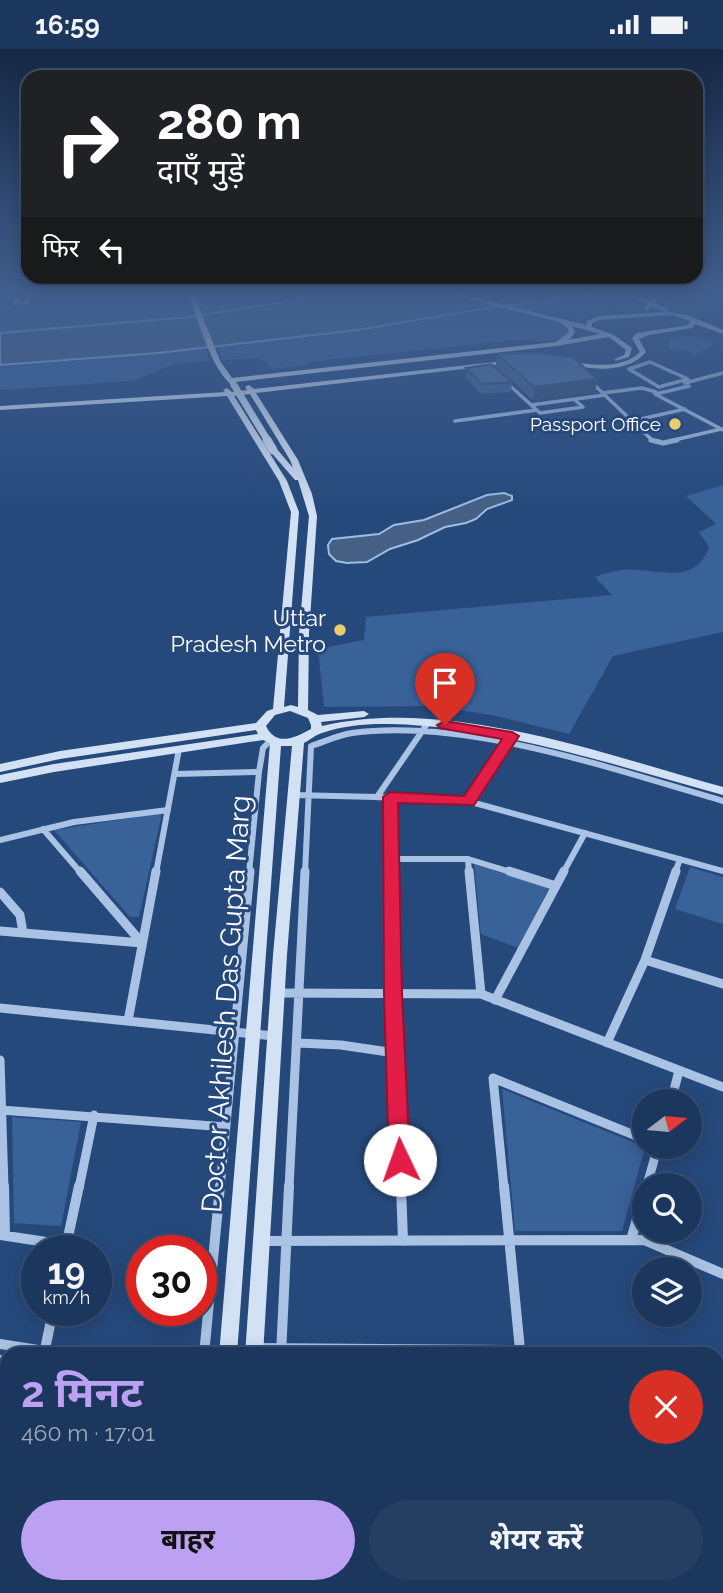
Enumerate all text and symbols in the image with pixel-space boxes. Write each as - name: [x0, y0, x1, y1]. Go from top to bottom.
- text: 16:59: [35, 10, 100, 40]
- text: 280 m: [157, 93, 302, 150]
- icon: right: [42, 98, 133, 189]
- text: दाएँ मुड़ें: [157, 152, 244, 189]
- icon: left: [93, 231, 131, 269]
- text: फिर: [42, 233, 79, 263]
- place label: Passport Office: [530, 413, 661, 435]
- marker: Passport Office: [667, 416, 683, 432]
- place label: Uttar Pradesh Metro: [170, 604, 326, 657]
- marker: Uttar Pradesh Metro: [332, 622, 348, 638]
- pin: [415, 653, 475, 725]
- icon: arrive: [426, 664, 464, 702]
- street label: Doctor Akhilesh Das Gupta Marg: [195, 794, 257, 1214]
- north arrow: [632, 1089, 702, 1159]
- map controls: [632, 1089, 702, 1327]
- position arrow: [363, 1123, 437, 1197]
- button: search: [632, 1173, 702, 1243]
- speed limit sign: 30: [126, 1235, 217, 1326]
- text: 19: [48, 1251, 85, 1292]
- button: layers: [632, 1257, 702, 1327]
- text: km/h: [43, 1287, 90, 1308]
- text: 2 मिनट: [21, 1368, 143, 1417]
- button: close: [629, 1370, 703, 1444]
- text: 460 m · 17:01: [21, 1419, 155, 1446]
- button: बाहर: [21, 1500, 355, 1580]
- button: शेयर करें: [369, 1500, 703, 1580]

